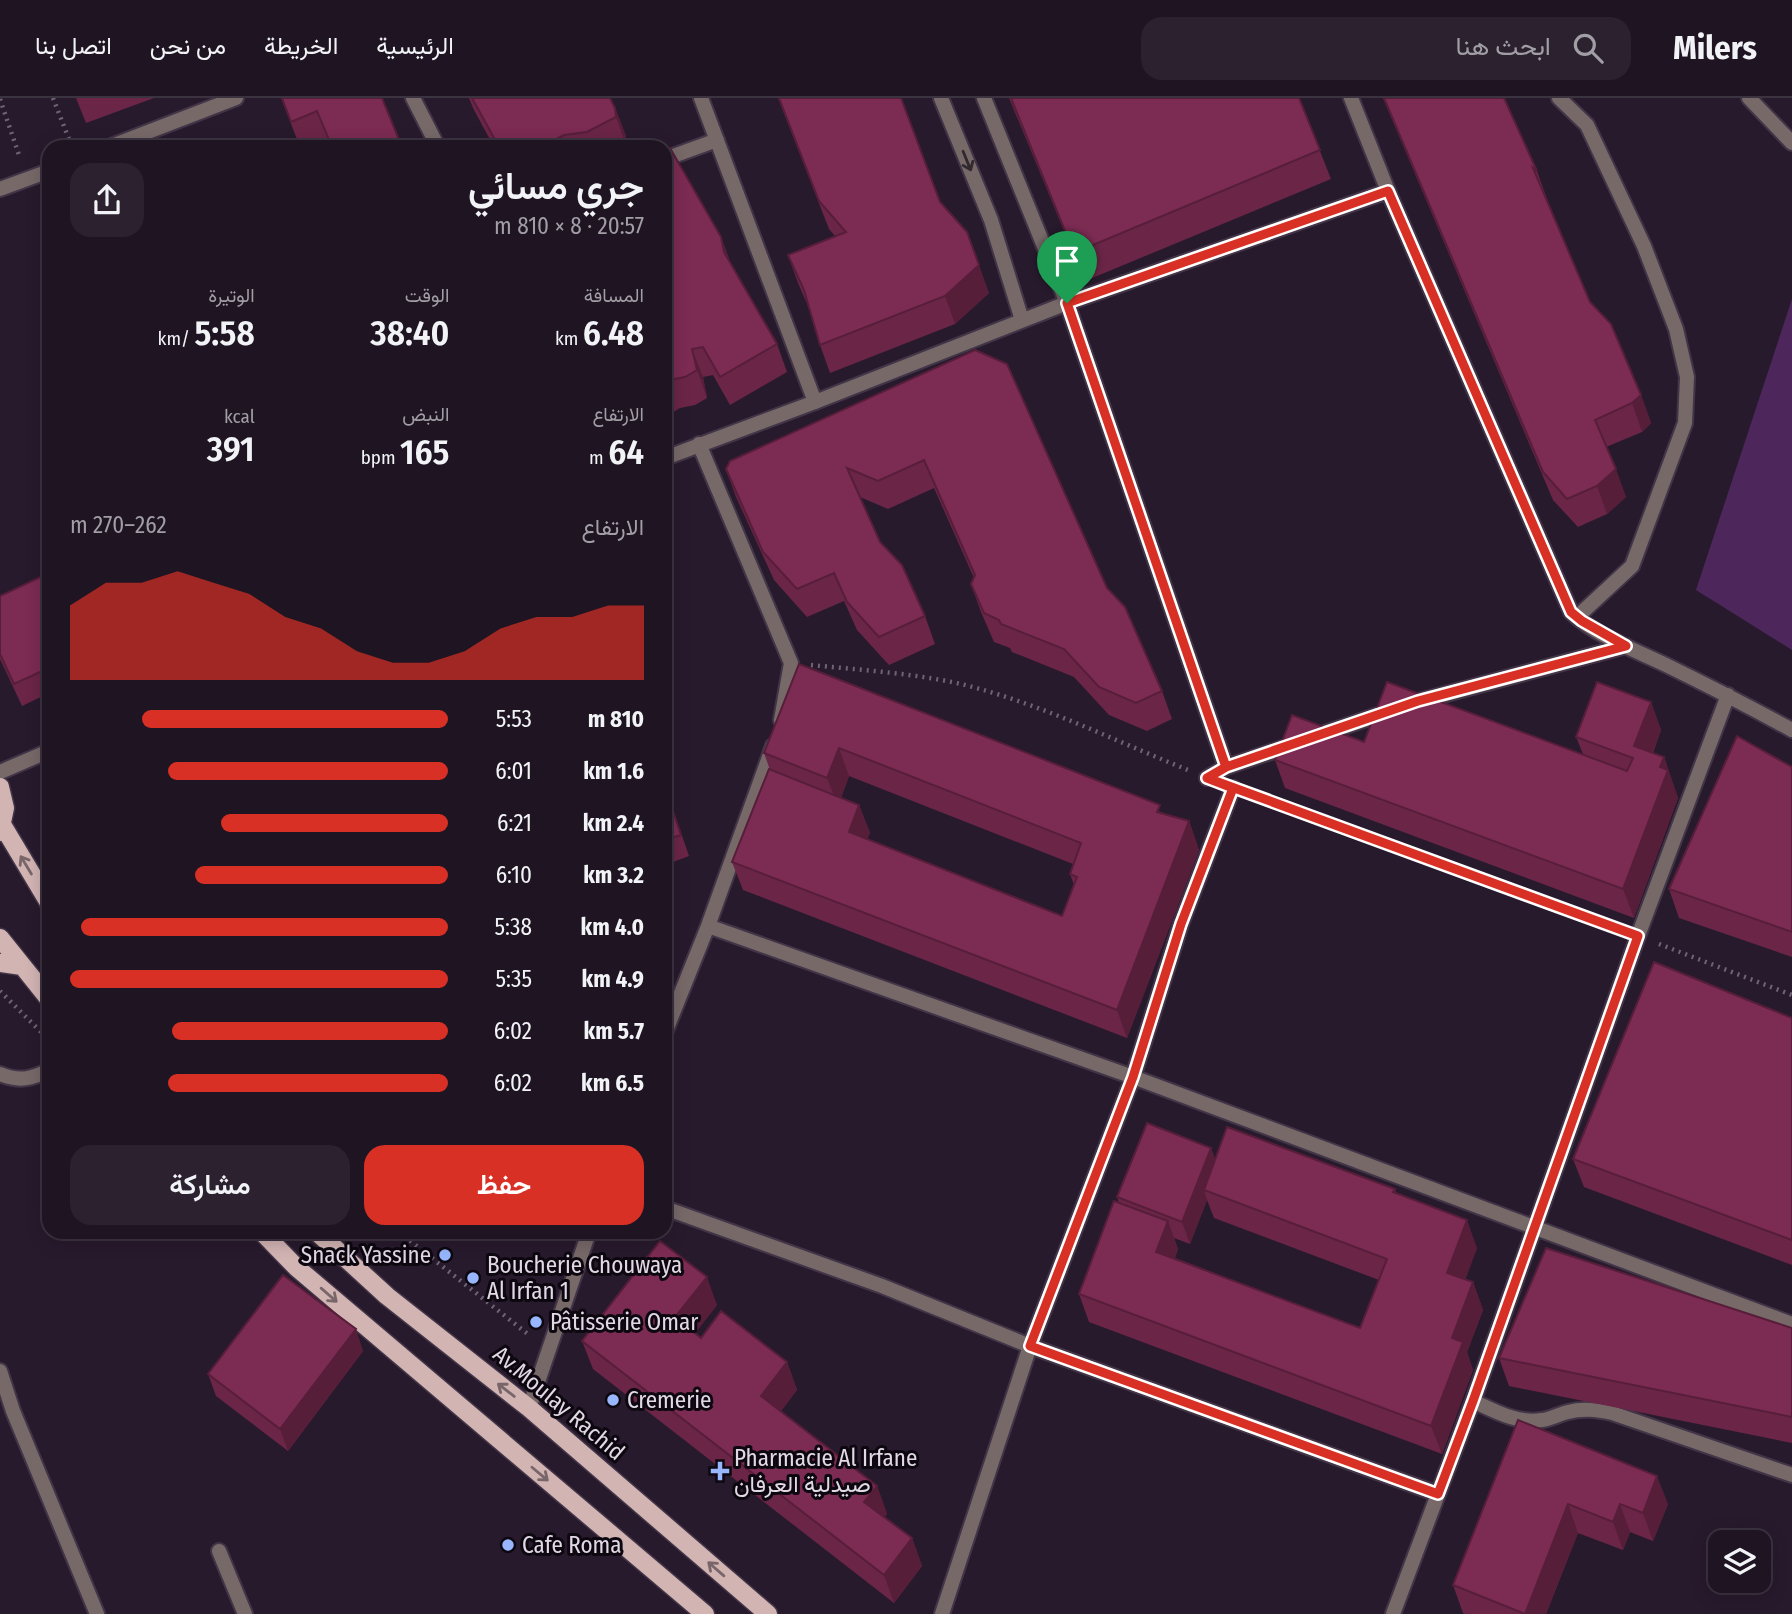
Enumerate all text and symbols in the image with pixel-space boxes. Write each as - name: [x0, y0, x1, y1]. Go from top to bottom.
- search box: [1141, 17, 1631, 80]
- text: Milers: [1673, 28, 1757, 68]
- icon: search: [1569, 29, 1607, 67]
- text: ابحث هنا: [1456, 31, 1551, 62]
- text: اتصل بنا: [35, 32, 112, 60]
- text: من نحن: [150, 32, 226, 60]
- text: الخريطة: [264, 32, 338, 60]
- text: الرئيسية: [376, 32, 454, 60]
- one-way arrow: [961, 150, 974, 172]
- button: share: [70, 163, 144, 237]
- text: جري مسائي: [468, 163, 644, 209]
- text: 20:57 · 8 × 810 m: [494, 212, 644, 240]
- pin: [1037, 231, 1097, 303]
- icon: arrive: [1048, 242, 1086, 280]
- text: الوتيرة: [208, 284, 255, 307]
- text: الوقت: [405, 284, 449, 307]
- text: المسافة: [584, 284, 644, 307]
- text: 5:58: [194, 312, 255, 354]
- text: 38:40: [370, 312, 449, 354]
- text: 6.48: [583, 312, 644, 354]
- text: /km: [158, 327, 194, 350]
- text: km: [555, 327, 583, 350]
- text: النبض: [402, 403, 449, 426]
- text: الارتفاع: [592, 403, 644, 426]
- text: kcal: [224, 405, 255, 428]
- text: 391: [207, 428, 255, 470]
- text: 165: [400, 431, 449, 473]
- text: 64: [608, 431, 644, 473]
- text: bpm: [361, 446, 400, 469]
- text: m: [589, 446, 608, 469]
- text: 262–270 m: [70, 511, 167, 539]
- text: الارتفاع: [582, 513, 644, 541]
- text: 5:53: [496, 705, 532, 733]
- text: 810 m: [588, 705, 644, 733]
- text: 6:01: [495, 757, 532, 785]
- text: 1.6 km: [583, 757, 644, 785]
- text: 6:21: [497, 809, 532, 837]
- text: 2.4 km: [583, 809, 644, 837]
- one-way arrow: [19, 855, 33, 875]
- text: 6:10: [496, 861, 532, 889]
- text: 3.2 km: [583, 861, 644, 889]
- text: 5:38: [494, 913, 532, 941]
- text: 4.0 km: [581, 913, 644, 941]
- text: 5:35: [495, 965, 532, 993]
- text: 4.9 km: [581, 965, 644, 993]
- text: 6:02: [494, 1017, 532, 1045]
- text: 5.7 km: [584, 1017, 644, 1045]
- text: 6:02: [494, 1069, 532, 1097]
- text: 6.5 km: [581, 1069, 644, 1097]
- button: مشاركة: [70, 1145, 350, 1225]
- button: حفظ: [364, 1145, 644, 1225]
- place label: Snack Yassine: [301, 1241, 431, 1269]
- marker: Snack Yassine: [437, 1247, 453, 1263]
- place label: Boucherie Chouwaya Al Irfan 1: [487, 1251, 682, 1305]
- marker: Boucherie Chouwaya Al Irfan 1: [465, 1270, 481, 1286]
- one-way arrow: [320, 1287, 338, 1303]
- place label: Pâtisserie Omar: [550, 1308, 698, 1336]
- marker: Pâtisserie Omar: [528, 1314, 544, 1330]
- street label: Av.Moulay Rachid: [488, 1340, 630, 1466]
- one-way arrow: [498, 1382, 516, 1397]
- place label: Cremerie: [627, 1386, 711, 1414]
- marker: Cremerie: [605, 1392, 621, 1408]
- place label: Pharmacie Al Irfane صيدلية العرفان: [734, 1444, 917, 1499]
- marker: Pharmacie Al Irfane صيدلية العرفان: [712, 1463, 728, 1479]
- one-way arrow: [530, 1466, 548, 1482]
- map controls: [1708, 1530, 1771, 1593]
- button: layers: [1708, 1530, 1771, 1593]
- place label: Cafe Roma: [522, 1531, 622, 1559]
- marker: Cafe Roma: [500, 1537, 516, 1553]
- one-way arrow: [707, 1561, 725, 1577]

